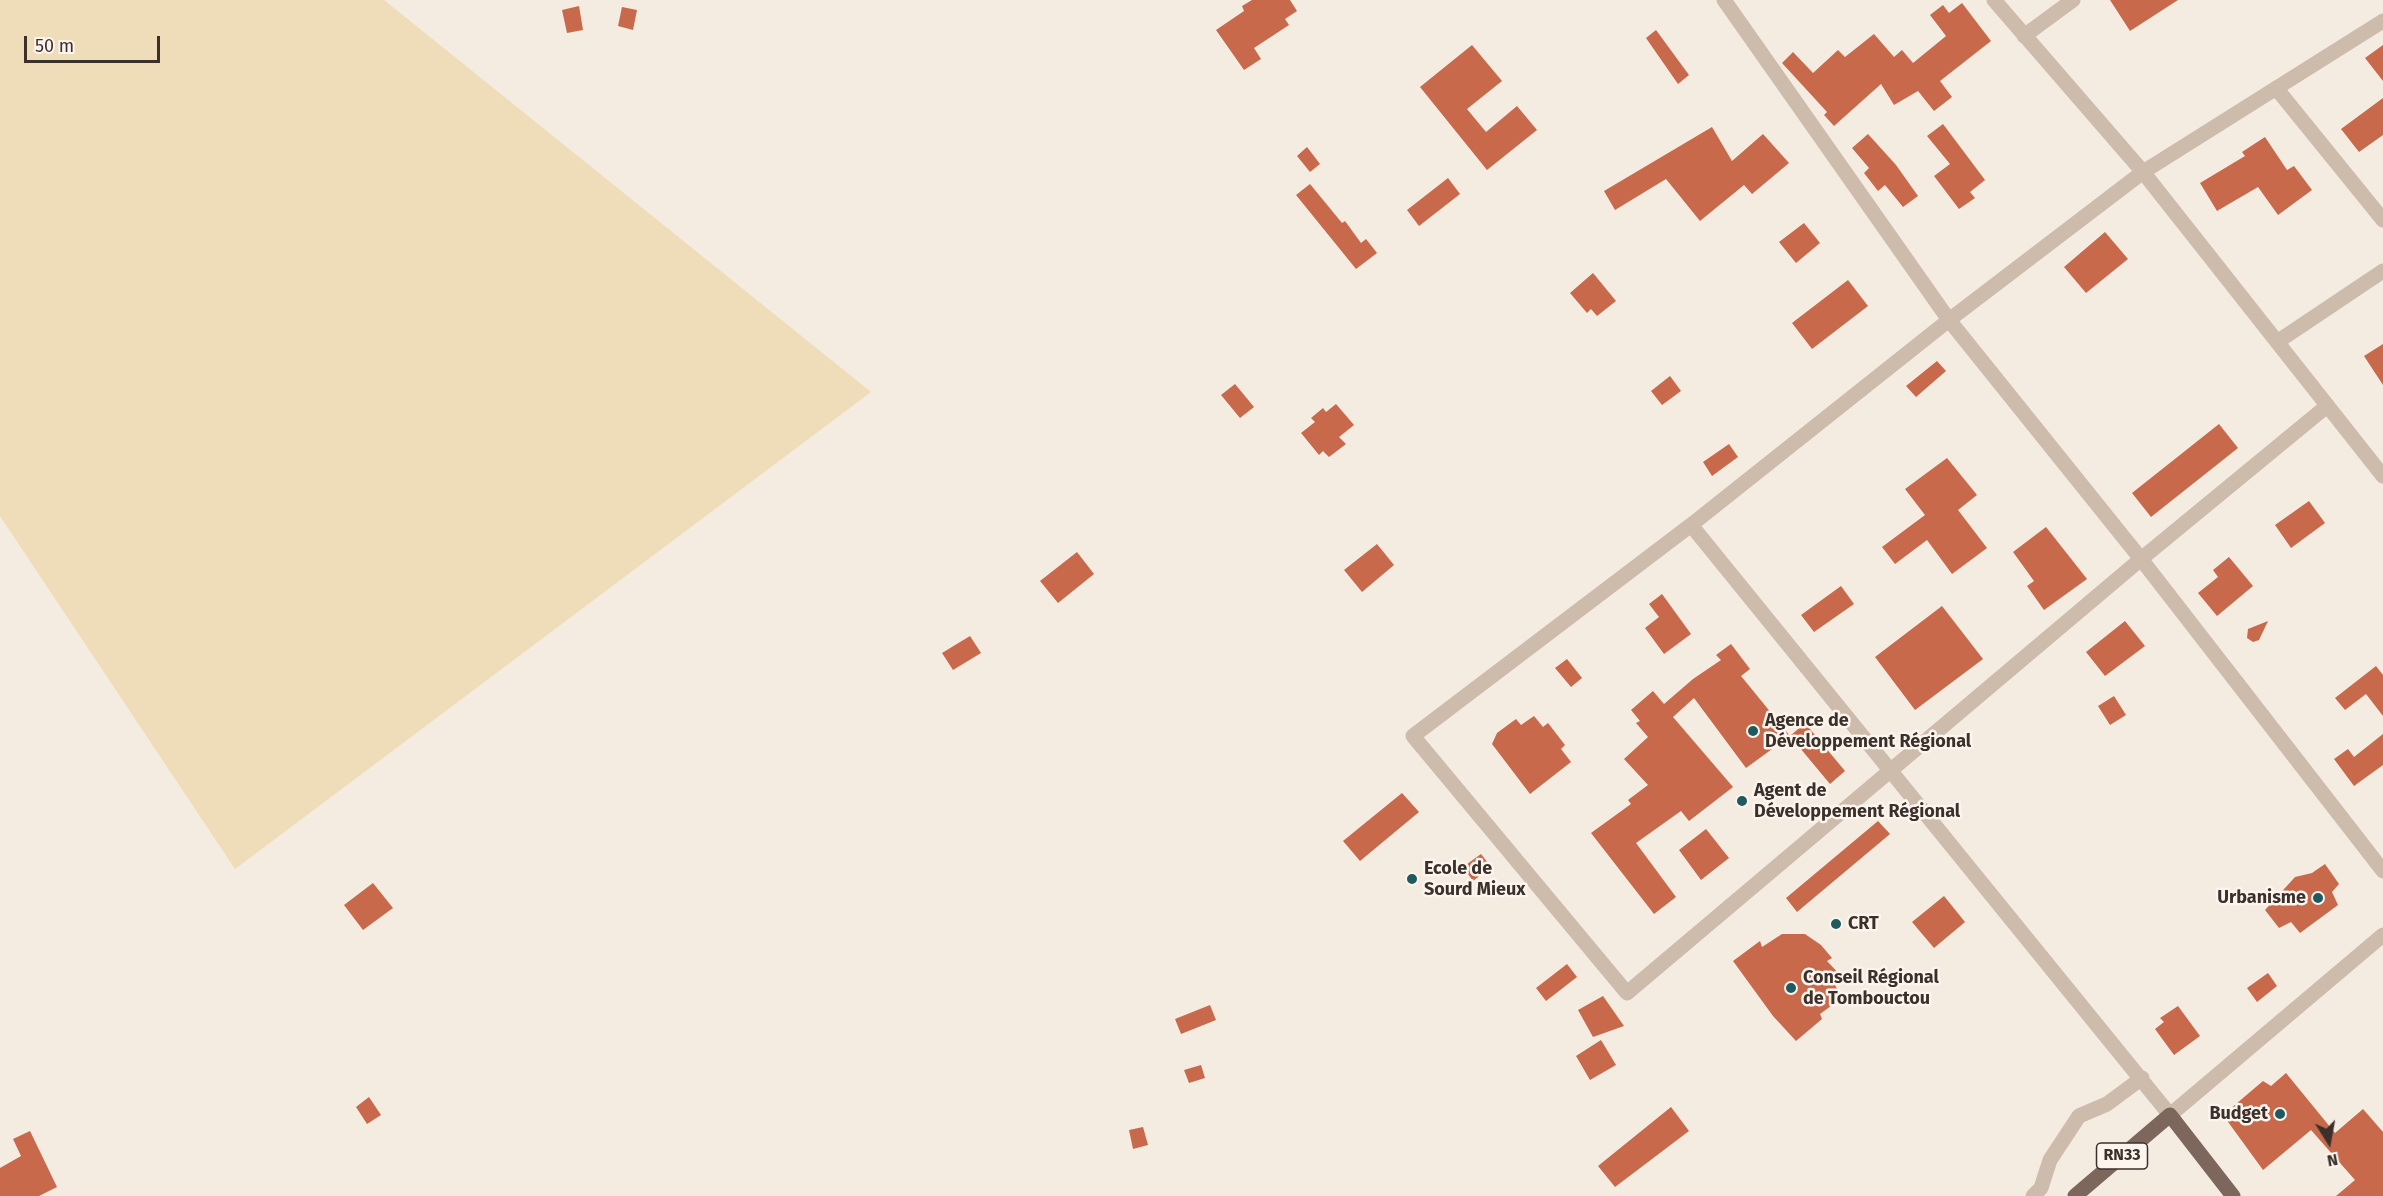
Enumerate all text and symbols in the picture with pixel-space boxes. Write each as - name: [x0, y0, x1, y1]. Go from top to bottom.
- scale bar: [27, 24, 164, 62]
- text: 50 m: [35, 35, 74, 57]
- place label: Agence de Développement Régional: [1765, 710, 1971, 752]
- marker: Agence de Développement Régional: [1746, 724, 1760, 738]
- place label: Agent de Développement Régional: [1754, 780, 1960, 822]
- marker: Agent de Développement Régional: [1735, 794, 1749, 808]
- place label: Ecole de Sourd Mieux: [1424, 858, 1526, 900]
- marker: Ecole de Sourd Mieux: [1405, 872, 1419, 886]
- place label: Urbanisme: [2217, 887, 2306, 909]
- marker: Urbanisme: [2311, 891, 2325, 905]
- place label: CRT: [1848, 913, 1879, 935]
- marker: CRT: [1829, 917, 1843, 931]
- place label: Conseil Régional de Tombouctou: [1803, 967, 1939, 1010]
- marker: Conseil Régional de Tombouctou: [1784, 981, 1798, 995]
- place label: Budget: [2209, 1103, 2268, 1125]
- marker: Budget: [2273, 1107, 2287, 1121]
- north arrow: [2299, 1112, 2359, 1172]
- road number: RN33: [2096, 1143, 2148, 1169]
- text: N: [2326, 1150, 2340, 1170]

